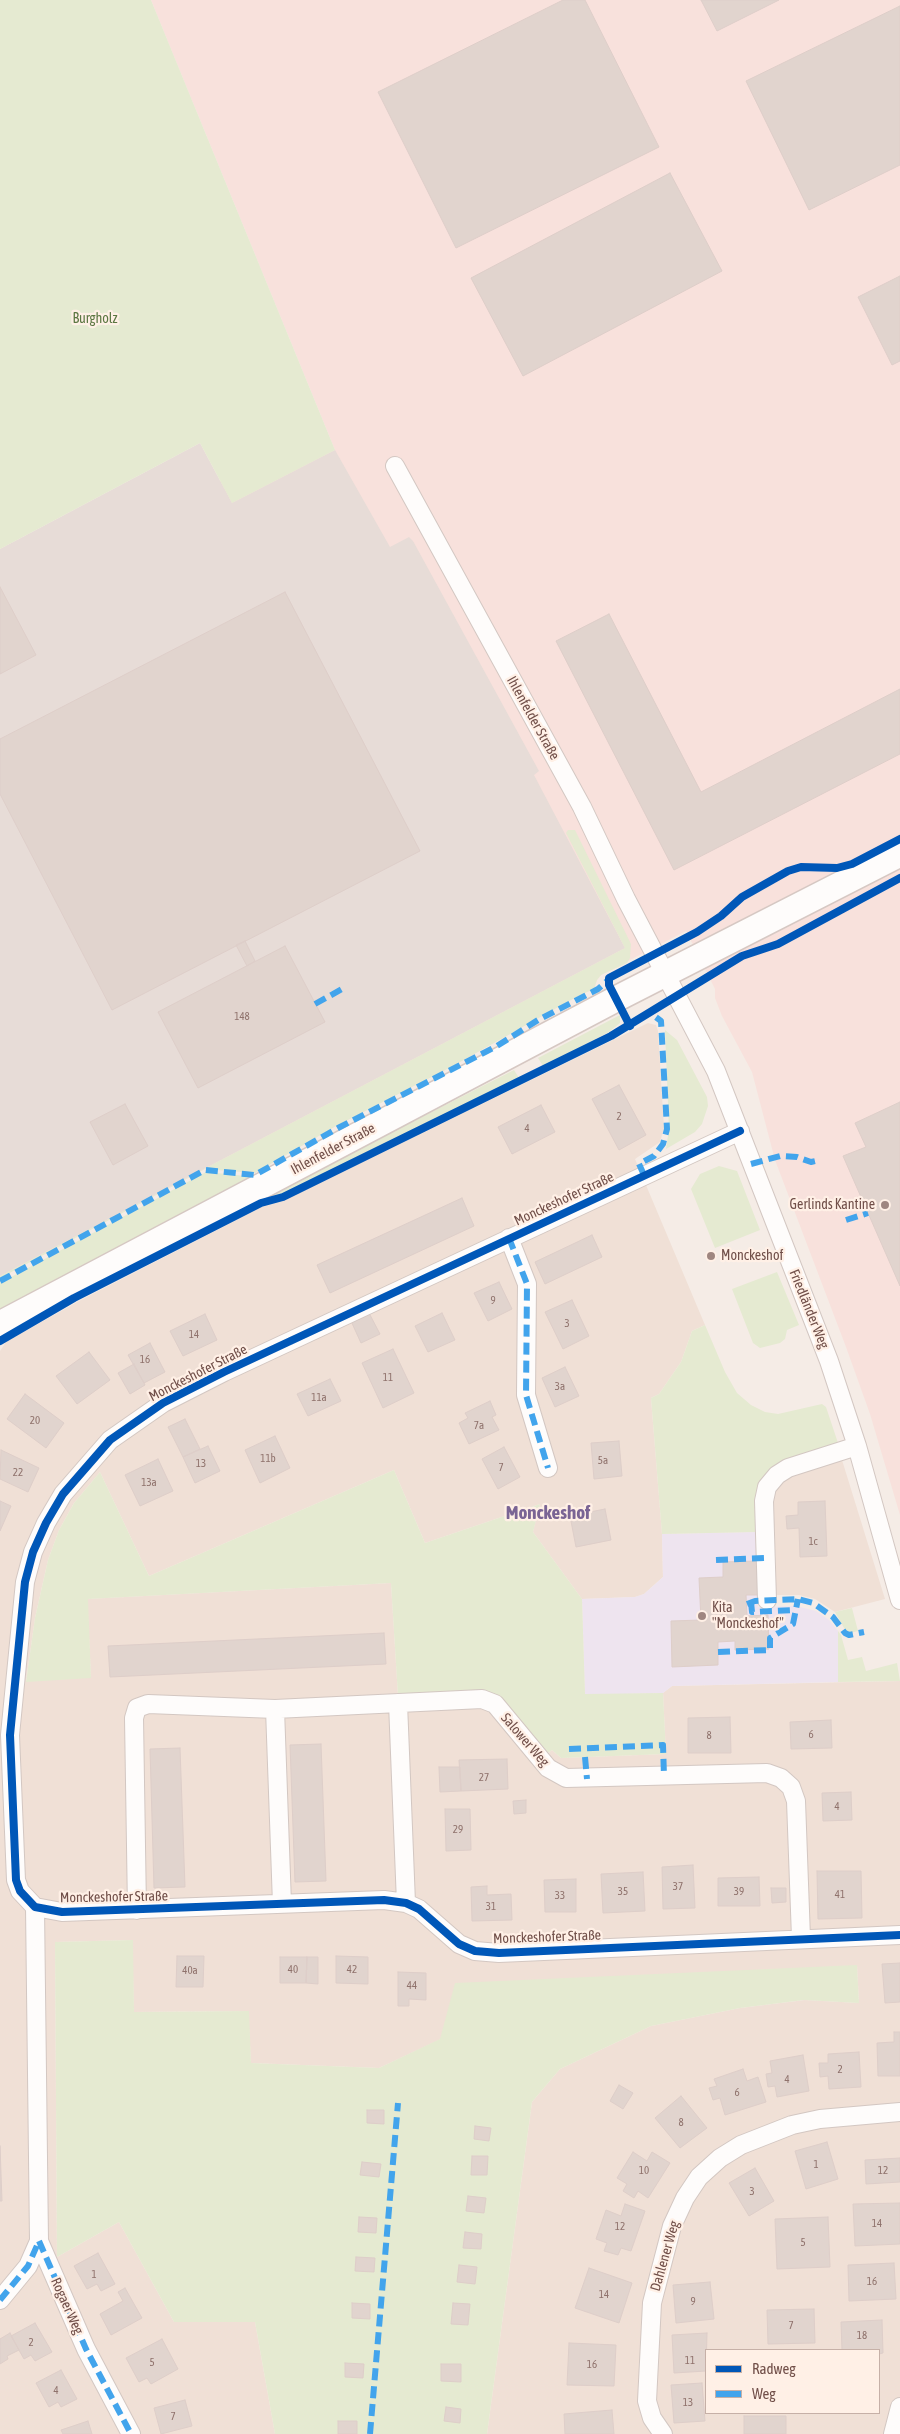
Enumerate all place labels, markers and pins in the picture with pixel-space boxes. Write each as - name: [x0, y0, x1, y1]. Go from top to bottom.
- place label: Gerlinds Kantine: [790, 1197, 875, 1213]
- marker: Gerlinds Kantine: [879, 1199, 891, 1211]
- place label: Monckeshof: [721, 1248, 783, 1264]
- marker: Monckeshof: [705, 1250, 717, 1262]
- place label: Kita "Monckeshof": [712, 1600, 784, 1632]
- marker: Kita "Monckeshof": [696, 1610, 708, 1622]

